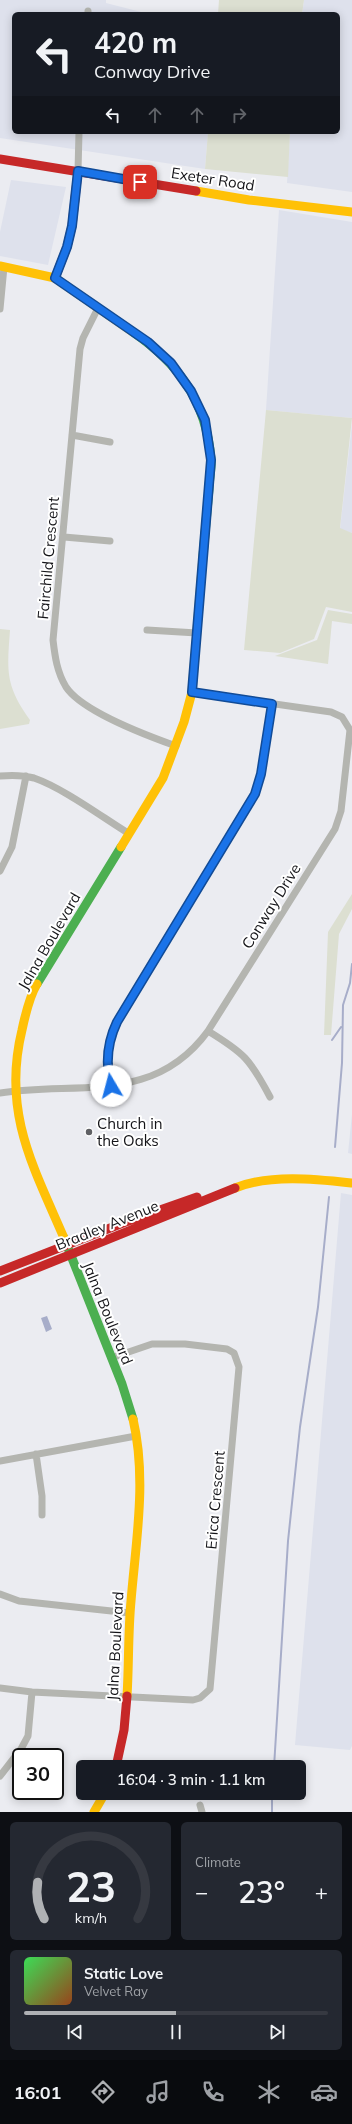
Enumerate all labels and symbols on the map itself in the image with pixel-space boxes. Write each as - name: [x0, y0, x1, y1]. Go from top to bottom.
- street label: Exeter Road: [170, 163, 256, 195]
- pin: [123, 165, 157, 199]
- street label: Fairchild Crescent: [33, 496, 63, 620]
- street label: Conway Drive: [237, 860, 305, 952]
- street label: Jalna Boulevard: [13, 889, 85, 993]
- position arrow: [90, 1065, 132, 1107]
- place label: Church in the Oaks: [97, 1114, 163, 1150]
- marker: Church in the Oaks: [84, 1127, 94, 1137]
- street label: Bradley Avenue: [53, 1196, 161, 1254]
- street label: Jalna Boulevard: [79, 1259, 137, 1367]
- street label: Erica Crescent: [201, 1450, 229, 1550]
- street label: Jalna Boulevard: [103, 1591, 127, 1701]
- speed limit sign: 30: [12, 1748, 64, 1800]

